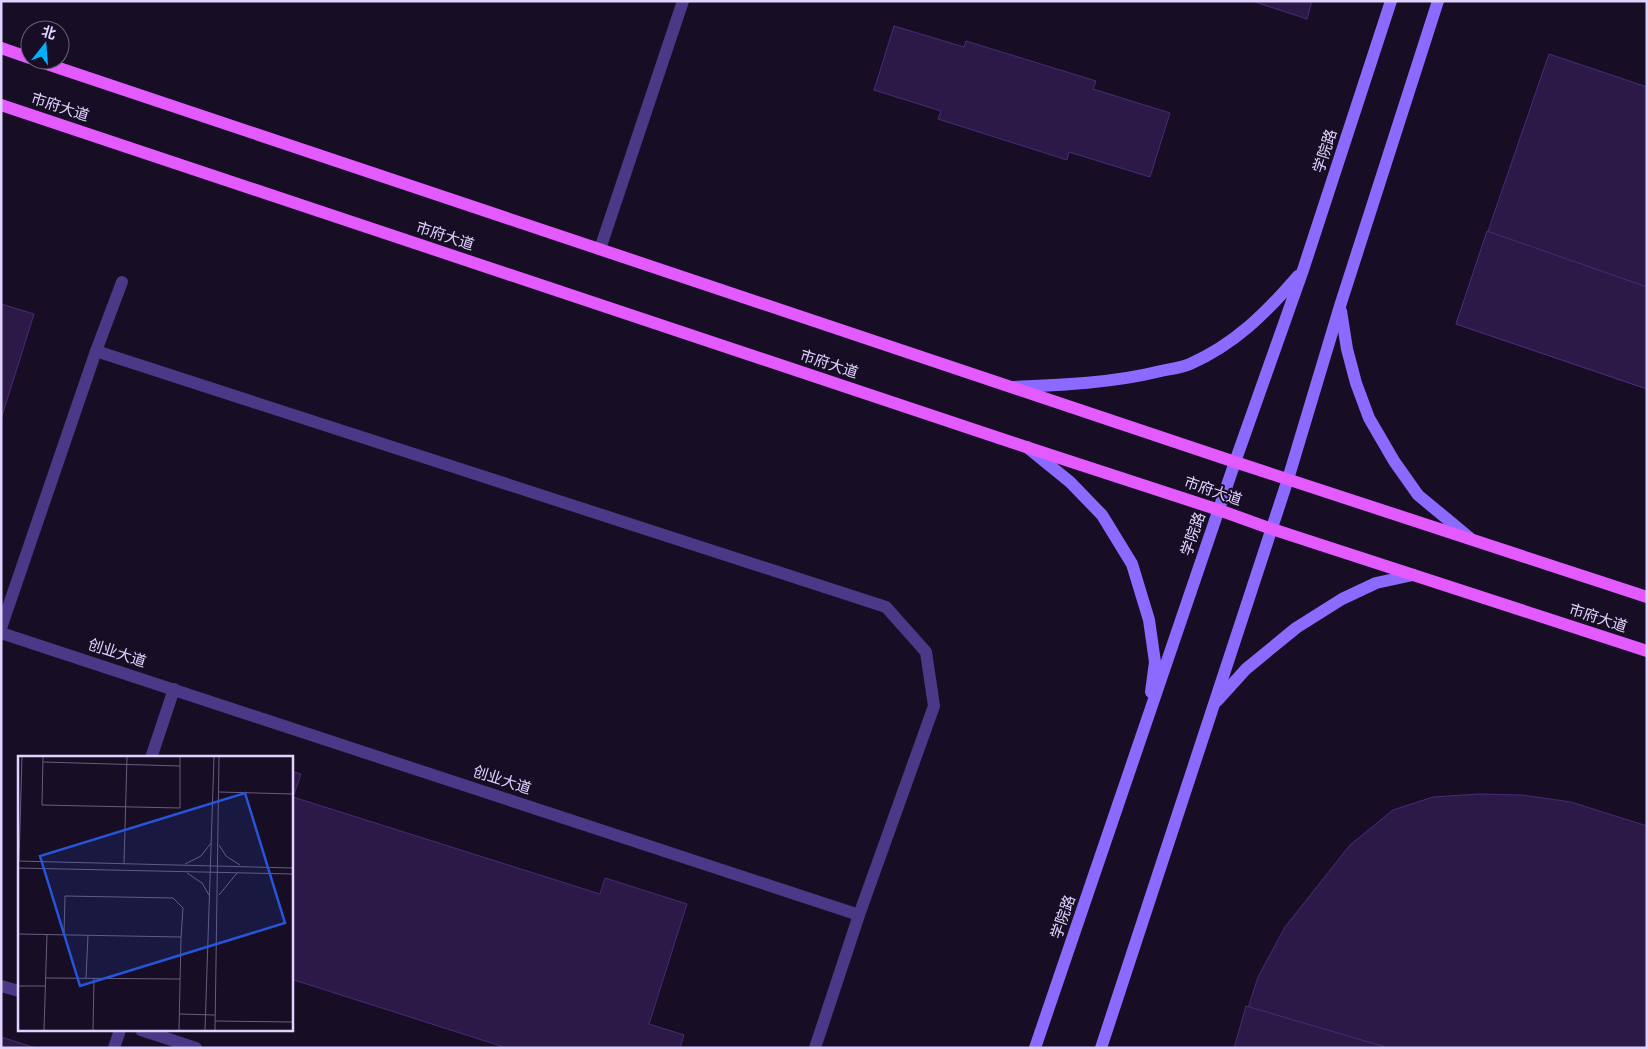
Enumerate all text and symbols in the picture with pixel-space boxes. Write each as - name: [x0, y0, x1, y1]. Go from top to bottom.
- north arrow: [20, 20, 70, 70]
- text: 北: [40, 23, 58, 42]
- street label: 市府大道: [29, 89, 91, 124]
- street label: 学院路: [1309, 127, 1340, 175]
- street label: 市府大道: [414, 218, 476, 253]
- street label: 市府大道: [798, 346, 860, 381]
- street label: 市府大道: [1182, 473, 1244, 508]
- street label: 学院路: [1177, 510, 1208, 558]
- street label: 市府大道: [1567, 600, 1629, 635]
- street label: 创业大道: [86, 635, 148, 670]
- inset map: [18, 756, 292, 1032]
- street label: 创业大道: [471, 762, 533, 797]
- street label: 学院路: [1047, 893, 1078, 941]

